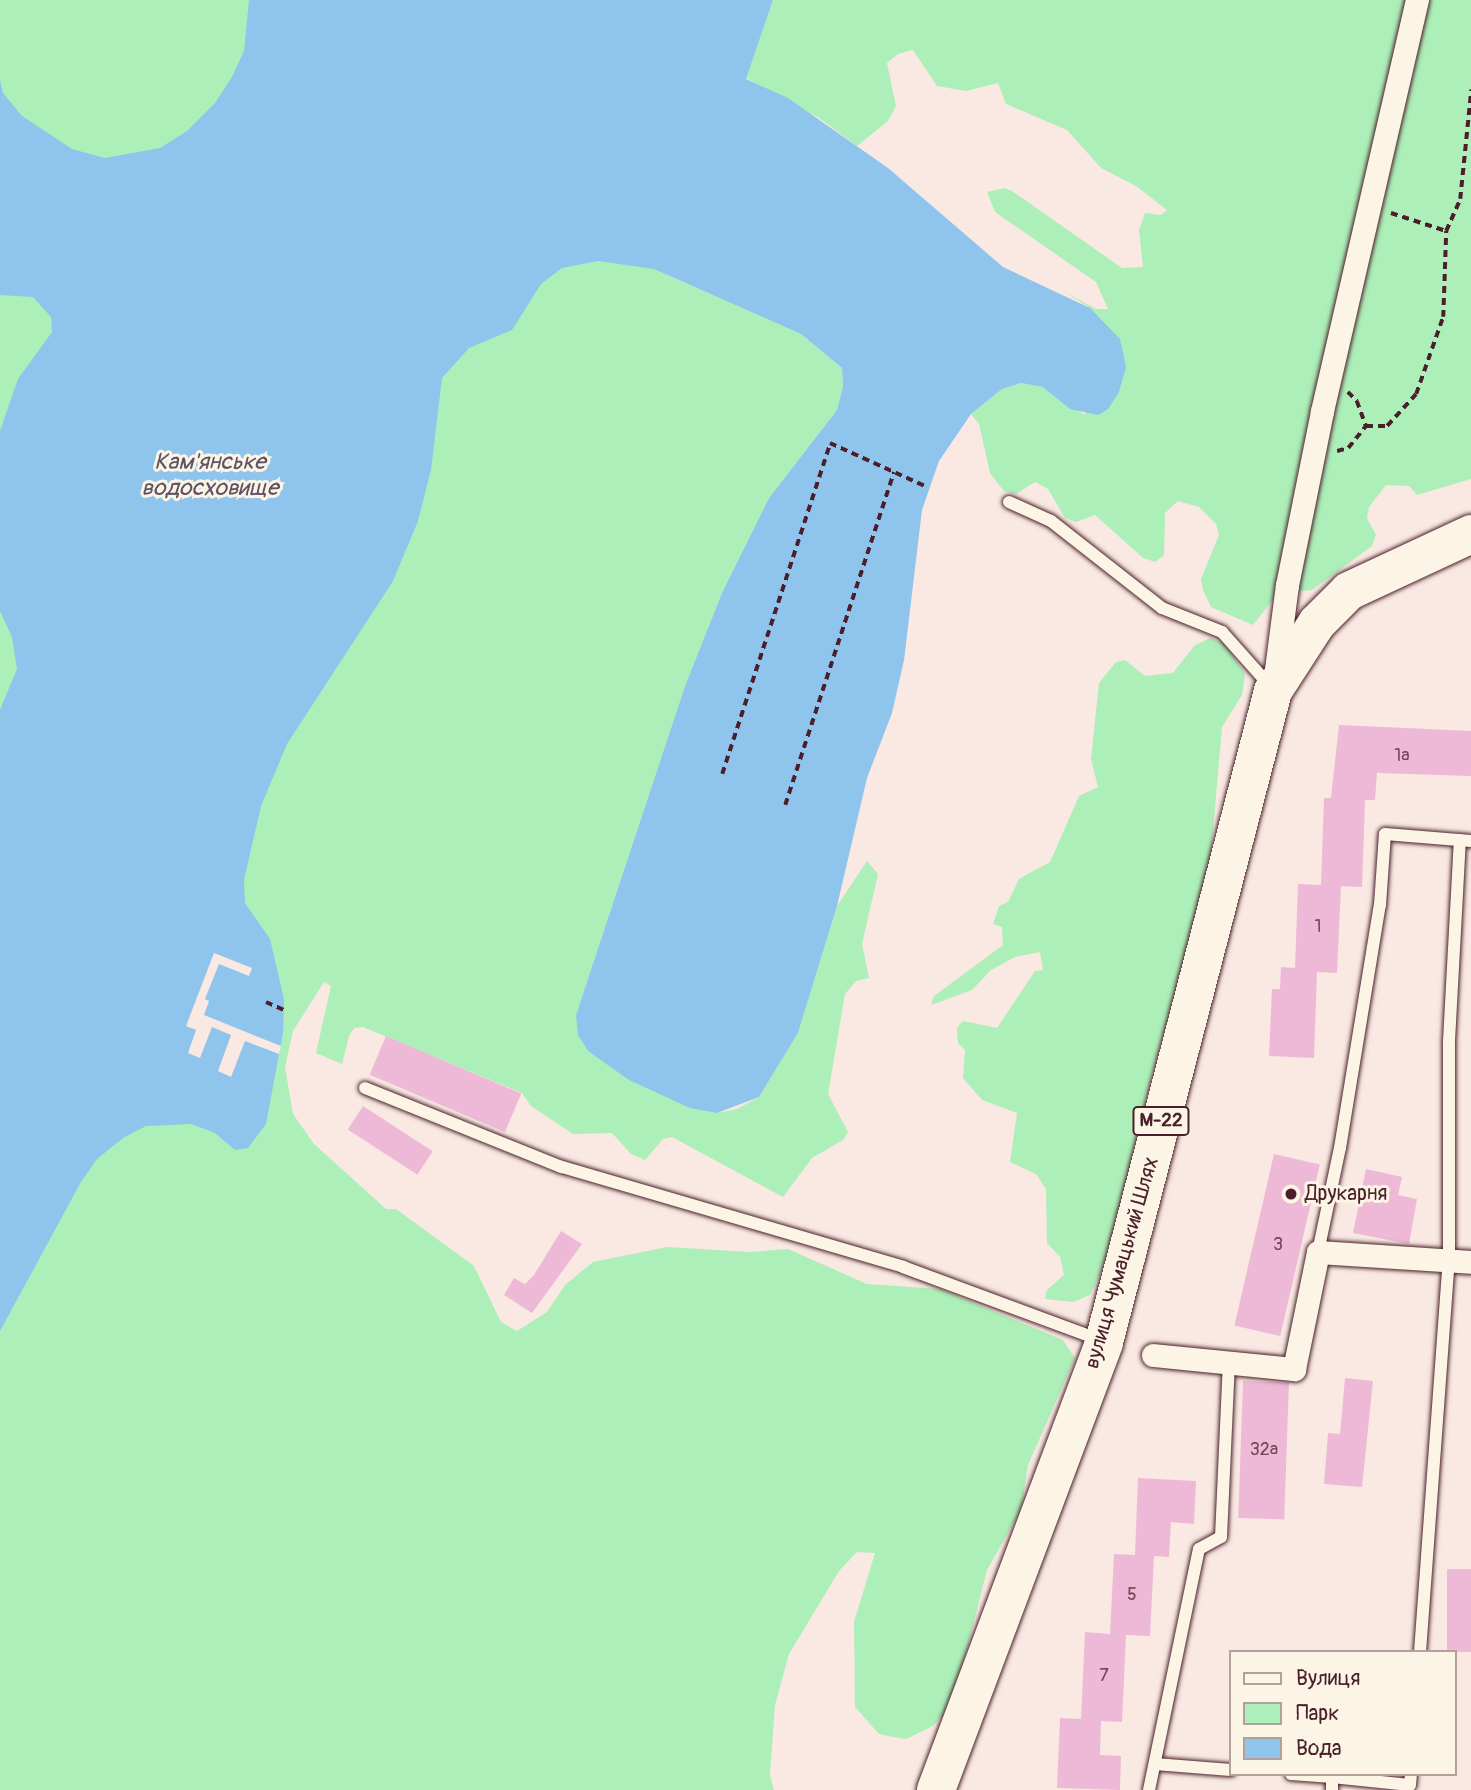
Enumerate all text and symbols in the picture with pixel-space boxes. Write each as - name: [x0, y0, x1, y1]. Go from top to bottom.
- water label: Кам'янське водосховище: [142, 448, 278, 502]
- house number: 1а: [1394, 745, 1410, 767]
- house number: 1: [1314, 916, 1322, 938]
- road number: М-22: [1131, 1106, 1191, 1136]
- street label: вулиця Чумацький Шлях: [1080, 1154, 1164, 1372]
- place label: Друкарня: [1305, 1181, 1387, 1207]
- marker: Друкарня: [1283, 1186, 1299, 1202]
- house number: 3: [1273, 1234, 1283, 1256]
- house number: 32а: [1250, 1439, 1278, 1461]
- house number: 5: [1127, 1584, 1137, 1606]
- legend: [1230, 1650, 1457, 1776]
- house number: 7: [1099, 1665, 1109, 1687]
- text: Вулиця: [1296, 1665, 1360, 1692]
- text: Парк: [1296, 1700, 1339, 1727]
- text: Вода: [1296, 1735, 1342, 1762]

